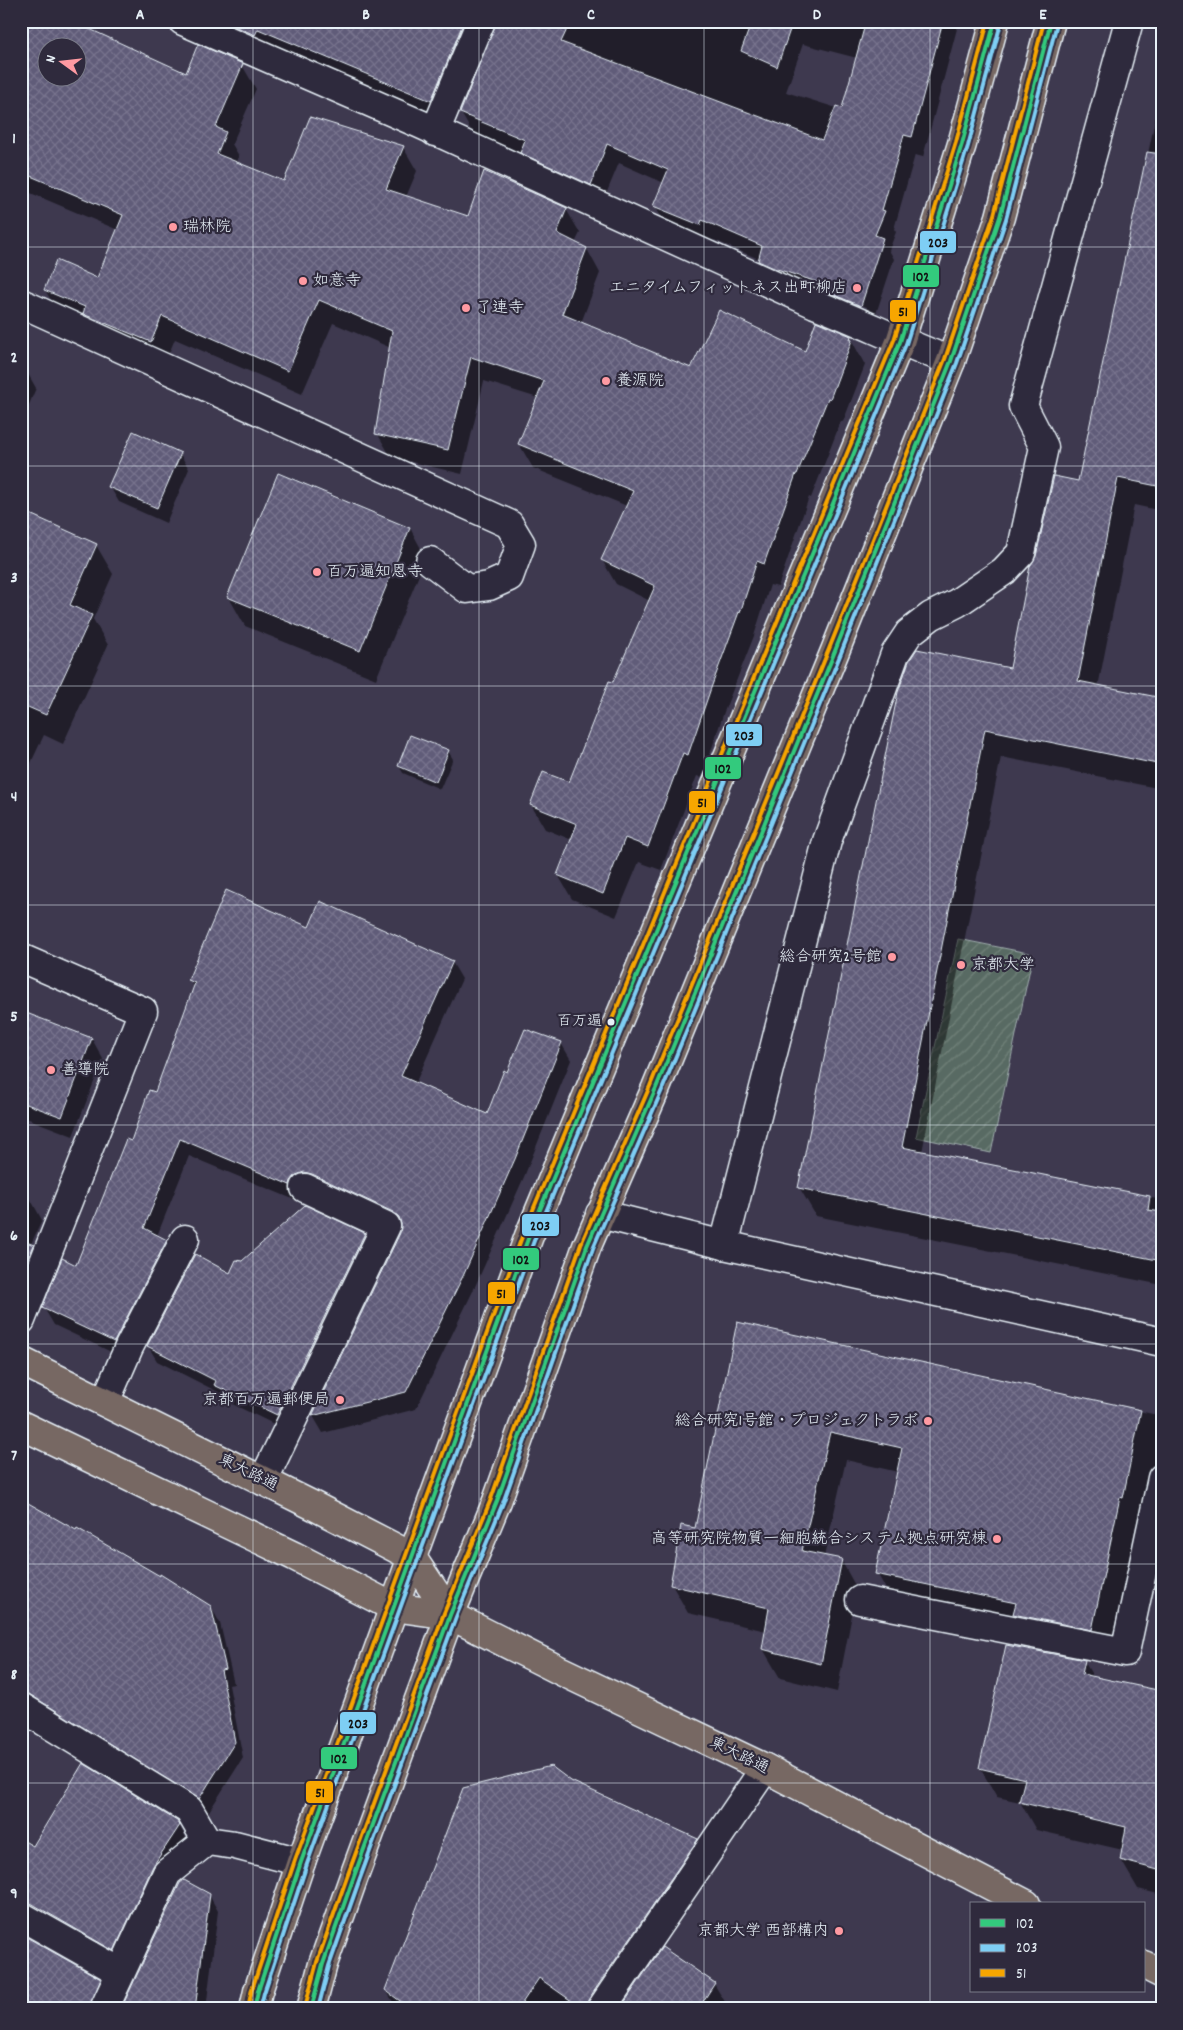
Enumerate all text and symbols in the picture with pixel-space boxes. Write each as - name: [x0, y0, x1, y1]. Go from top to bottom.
- text: A: [136, 4, 145, 27]
- text: B: [362, 4, 370, 27]
- text: C: [587, 4, 595, 27]
- text: D: [813, 4, 822, 27]
- text: E: [1039, 4, 1047, 27]
- north arrow: [38, 38, 88, 88]
- text: N: [41, 53, 62, 65]
- text: 1: [12, 128, 16, 151]
- place label: 瑞林院: [183, 216, 231, 239]
- marker: 瑞林院: [167, 221, 179, 233]
- line badge: 203: [919, 230, 957, 254]
- text: 203: [928, 234, 948, 254]
- line badge: 102: [902, 264, 940, 288]
- text: 102: [913, 268, 929, 288]
- place label: 如意寺: [313, 270, 361, 293]
- marker: 如意寺: [297, 275, 309, 287]
- place label: エニタイムフィットネス出町柳店: [609, 277, 847, 300]
- marker: エニタイムフィットネス出町柳店: [851, 282, 863, 294]
- place label: 了連寺: [476, 297, 524, 320]
- line badge: 51: [889, 299, 917, 323]
- marker: 了連寺: [460, 302, 472, 314]
- text: 51: [898, 303, 908, 323]
- text: 2: [11, 347, 18, 370]
- place label: 養源院: [616, 370, 664, 393]
- marker: 養源院: [600, 375, 612, 387]
- place label: 百万遍知恩寺: [327, 561, 423, 584]
- marker: 百万遍知恩寺: [311, 566, 323, 578]
- text: 3: [10, 567, 18, 590]
- line badge: 203: [725, 723, 763, 747]
- text: 203: [734, 727, 754, 747]
- line badge: 102: [704, 756, 742, 780]
- text: 102: [715, 760, 731, 780]
- text: 4: [11, 786, 17, 809]
- line badge: 51: [688, 790, 716, 814]
- text: 51: [697, 794, 707, 814]
- place label: 総合研究2号館: [779, 946, 882, 969]
- marker: 総合研究2号館: [886, 951, 898, 963]
- place label: 京都大学: [971, 954, 1035, 977]
- marker: 京都大学: [955, 959, 967, 971]
- text: 5: [10, 1006, 18, 1029]
- place label: 百万遍: [557, 1011, 602, 1033]
- marker: 百万遍: [606, 1017, 616, 1027]
- place label: 善導院: [61, 1059, 109, 1082]
- marker: 善導院: [45, 1064, 57, 1076]
- line badge: 203: [521, 1213, 560, 1237]
- text: 203: [530, 1217, 550, 1237]
- text: 6: [10, 1225, 18, 1248]
- line badge: 102: [502, 1247, 540, 1271]
- text: 102: [513, 1251, 529, 1271]
- line badge: 51: [487, 1281, 516, 1305]
- text: 51: [496, 1285, 506, 1305]
- place label: 京都百万遍郵便局: [202, 1389, 330, 1412]
- marker: 京都百万遍郵便局: [334, 1394, 346, 1406]
- place label: 総合研究1号館・プロジェクトラボ: [674, 1410, 918, 1433]
- marker: 総合研究1号館・プロジェクトラボ: [922, 1415, 934, 1427]
- text: 7: [11, 1445, 17, 1468]
- street label: 東大路通: [214, 1449, 282, 1497]
- place label: 高等研究院物質一細胞統合システム拠点研究棟: [651, 1528, 987, 1551]
- marker: 高等研究院物質一細胞統合システム拠点研究棟: [991, 1533, 1003, 1545]
- text: 8: [11, 1664, 18, 1687]
- line badge: 203: [339, 1711, 377, 1735]
- text: 203: [348, 1715, 368, 1735]
- street label: 東大路通: [705, 1732, 773, 1780]
- line badge: 102: [320, 1746, 358, 1770]
- text: 102: [331, 1750, 347, 1770]
- line badge: 51: [305, 1780, 334, 1804]
- text: 51: [315, 1784, 325, 1804]
- text: 9: [10, 1883, 18, 1906]
- legend: [970, 1902, 1146, 1992]
- text: 102: [1016, 1914, 1034, 1936]
- place label: 京都大学 西部構内: [697, 1920, 829, 1943]
- marker: 京都大学 西部構内: [833, 1925, 845, 1937]
- text: 203: [1016, 1938, 1037, 1960]
- text: 51: [1016, 1964, 1026, 1986]

